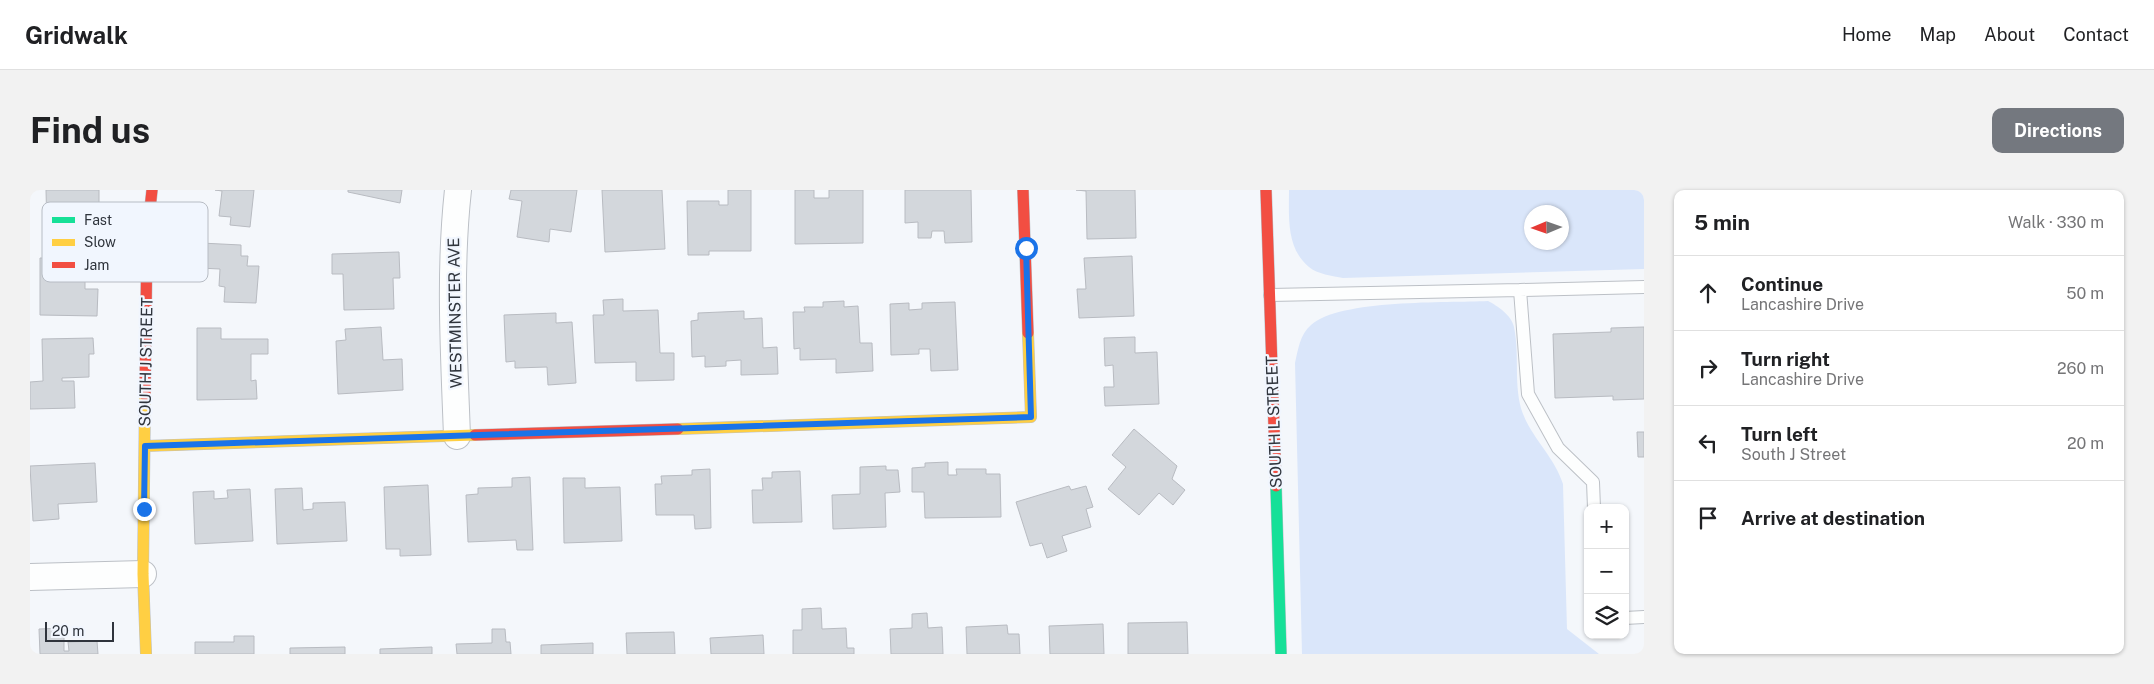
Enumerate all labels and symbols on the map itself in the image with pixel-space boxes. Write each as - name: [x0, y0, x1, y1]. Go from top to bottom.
- legend: [42, 202, 208, 282]
- north arrow: [1524, 205, 1569, 250]
- text: Fast: [84, 212, 112, 228]
- text: Slow: [84, 234, 116, 250]
- street label: WESTMINSTER AVE: [444, 237, 466, 389]
- route start: [1015, 237, 1038, 260]
- text: Jam: [84, 257, 109, 273]
- street label: SOUTH J STREET: [135, 297, 157, 427]
- street label: SOUTH L STREET: [1262, 355, 1286, 489]
- route end: [133, 498, 156, 521]
- scale bar: [45, 619, 114, 642]

